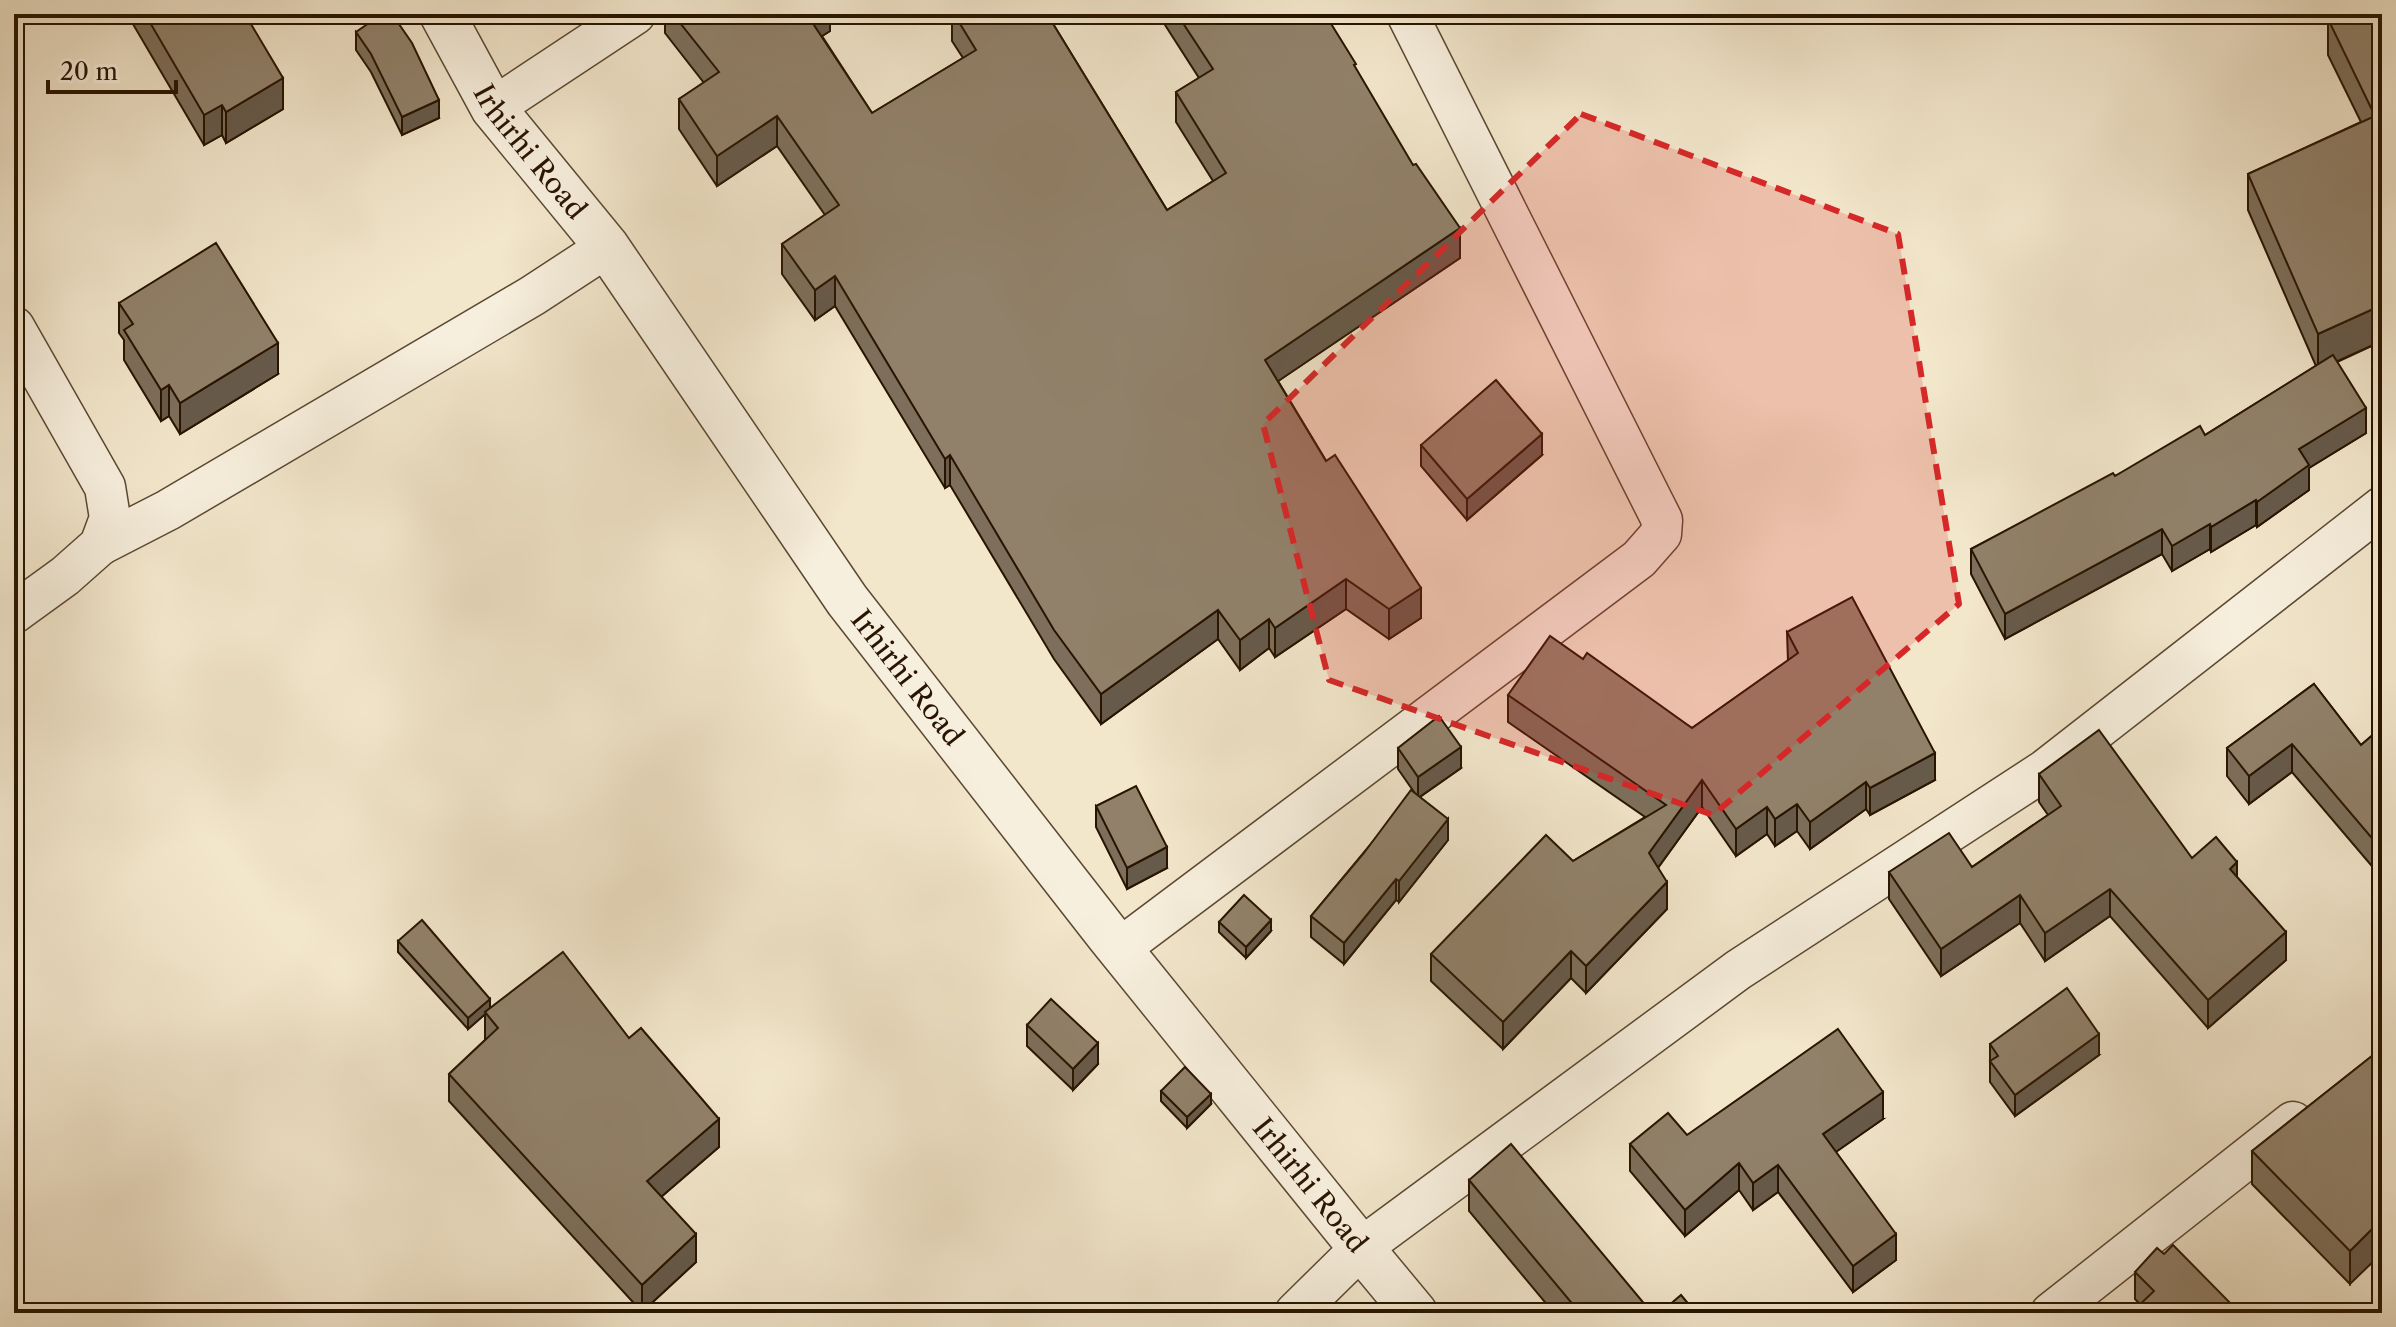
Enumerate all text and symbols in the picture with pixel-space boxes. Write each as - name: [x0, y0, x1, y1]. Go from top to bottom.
- scale bar: [48, 44, 176, 94]
- text: 20 m: [60, 57, 118, 86]
- street label: Irhirhi Road: [466, 78, 594, 226]
- street label: Irhirhi Road: [844, 603, 971, 752]
- street label: Irhirhi Road: [1246, 1111, 1375, 1259]

